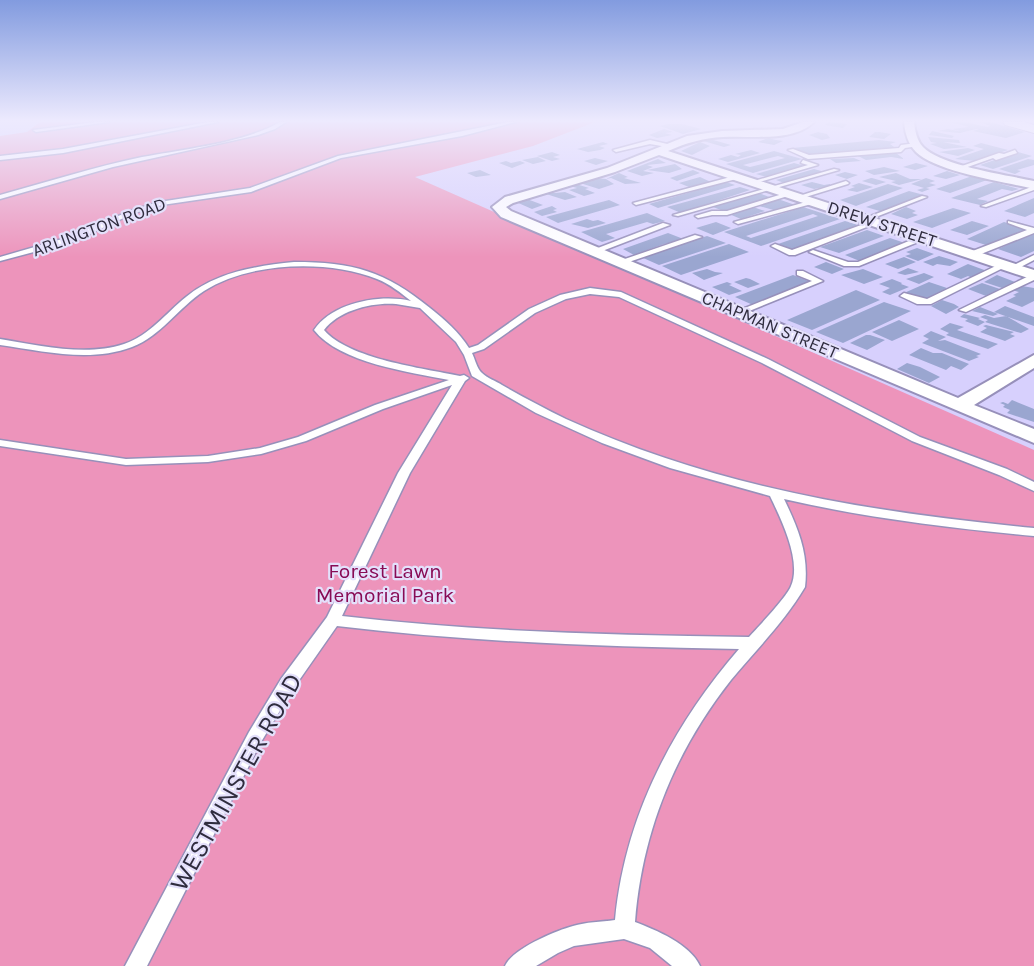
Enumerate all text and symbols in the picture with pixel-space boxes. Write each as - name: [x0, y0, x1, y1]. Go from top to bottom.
- street label: ARLINGTON ROAD: [29, 193, 169, 261]
- street label: DREW STREET: [825, 196, 939, 252]
- street label: CHAPMAN STREET: [699, 286, 841, 364]
- park label: Forest Lawn Memorial Park: [316, 559, 454, 607]
- street label: WESTMINSTER ROAD: [163, 668, 309, 896]

